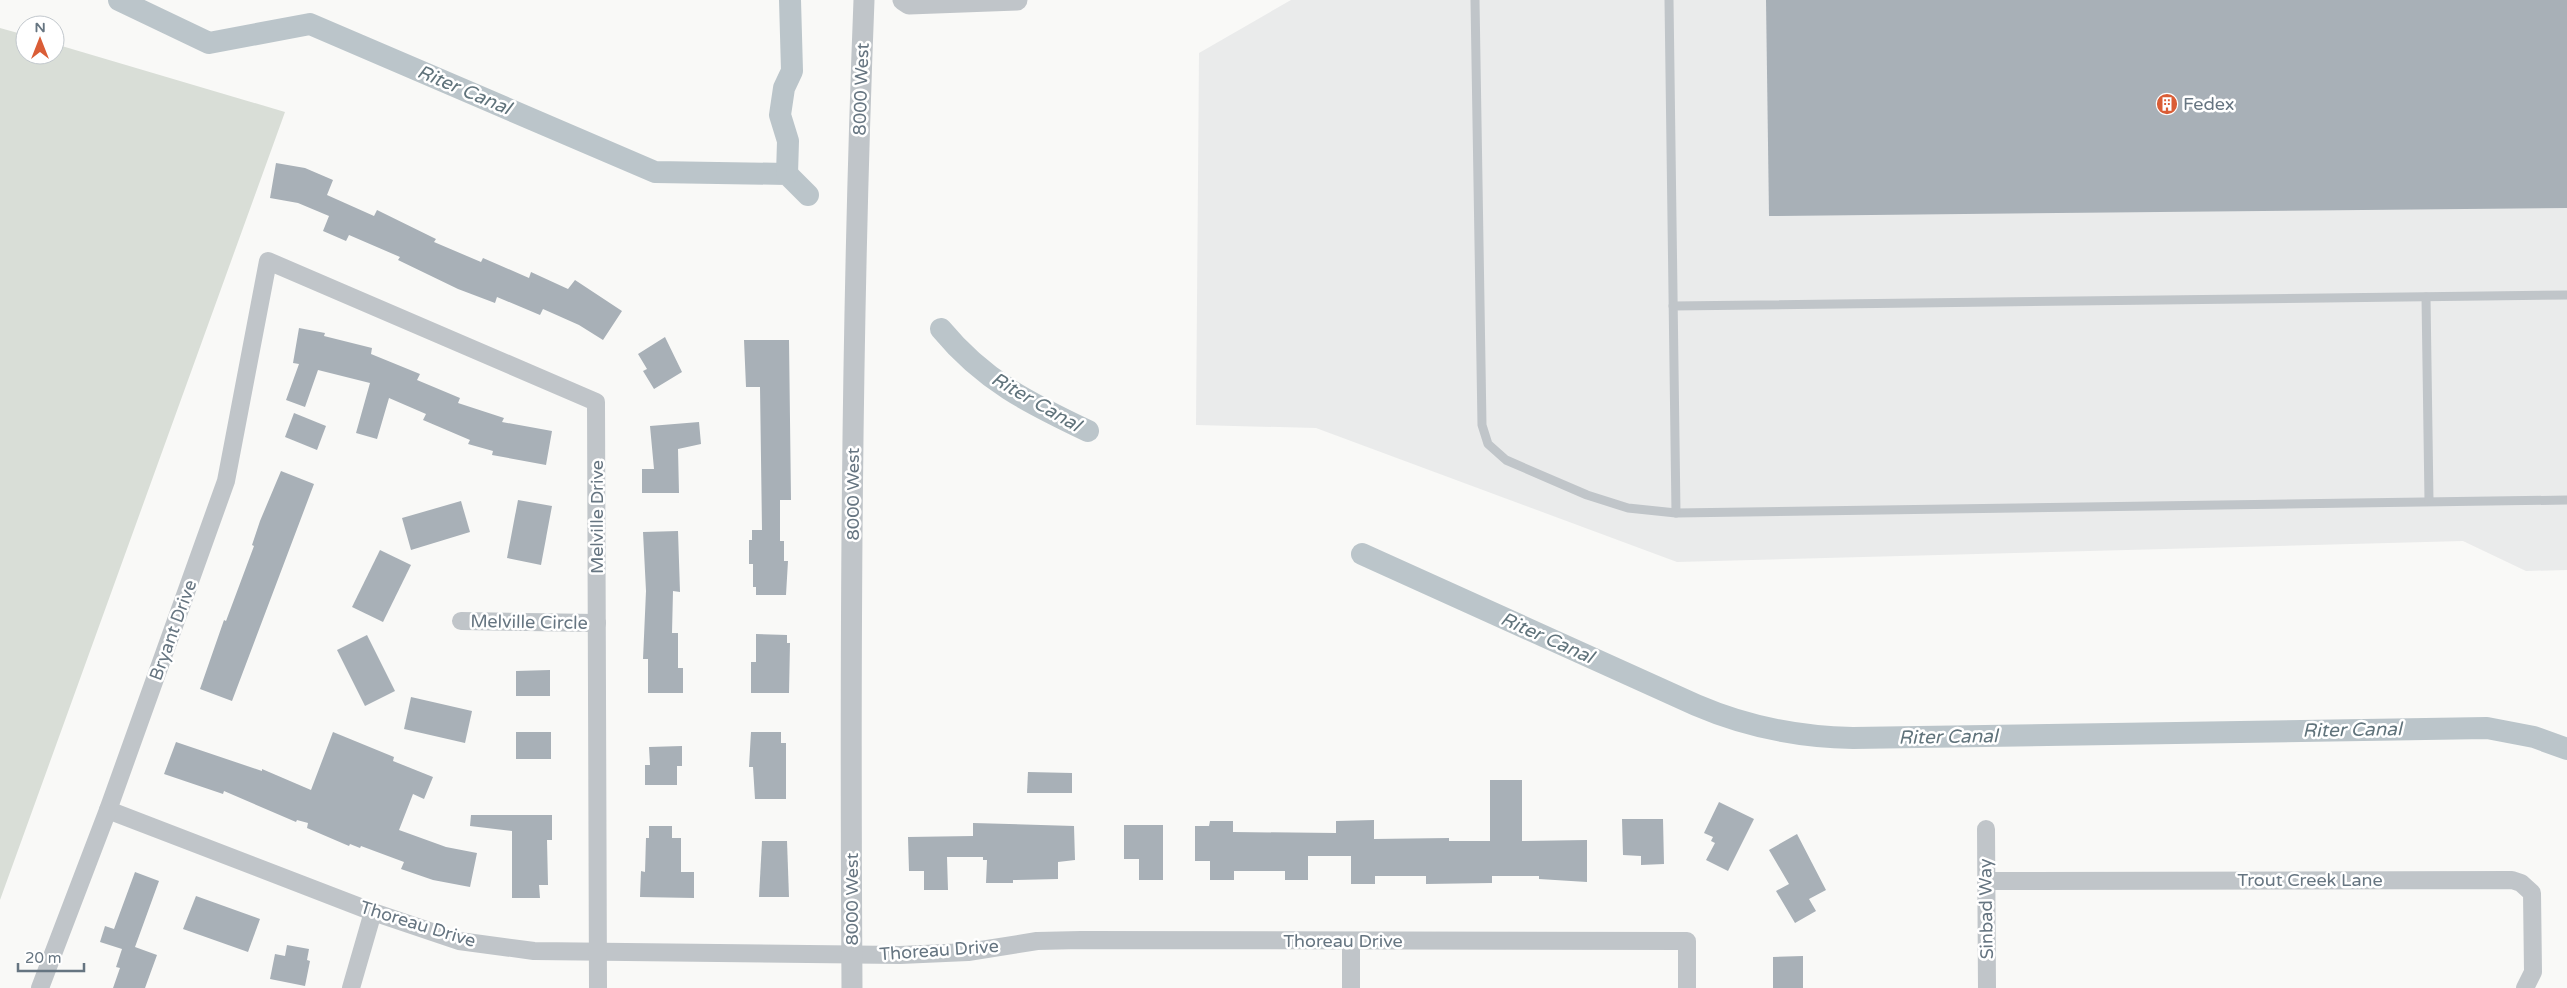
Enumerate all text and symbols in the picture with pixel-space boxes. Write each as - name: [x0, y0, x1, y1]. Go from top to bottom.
- north arrow: [15, 15, 65, 65]
- text: N: [34, 19, 46, 36]
- street label: 8000 West: [848, 42, 874, 136]
- water label: Riter Canal: [414, 60, 516, 120]
- building icon: Fedex: [2155, 92, 2179, 116]
- place label: Fedex: [2183, 93, 2235, 115]
- water label: Riter Canal: [988, 368, 1086, 437]
- street label: 8000 West: [842, 447, 864, 540]
- street label: Melville Drive: [586, 460, 608, 574]
- street label: Bryant Drive: [145, 577, 201, 683]
- water label: Riter Canal: [1497, 608, 1599, 669]
- street label: Melville Circle: [470, 610, 588, 634]
- water label: Riter Canal: [2302, 718, 2404, 742]
- water label: Riter Canal: [1898, 725, 2000, 749]
- street label: 8000 West: [841, 852, 863, 945]
- street label: Sinbad Way: [1974, 858, 1998, 960]
- street label: Trout Creek Lane: [2237, 869, 2383, 891]
- street label: Thoreau Drive: [358, 896, 478, 952]
- street label: Thoreau Drive: [1283, 930, 1403, 952]
- street label: Thoreau Drive: [879, 935, 999, 965]
- scale bar: [18, 940, 84, 972]
- text: 20 m: [25, 949, 62, 967]

